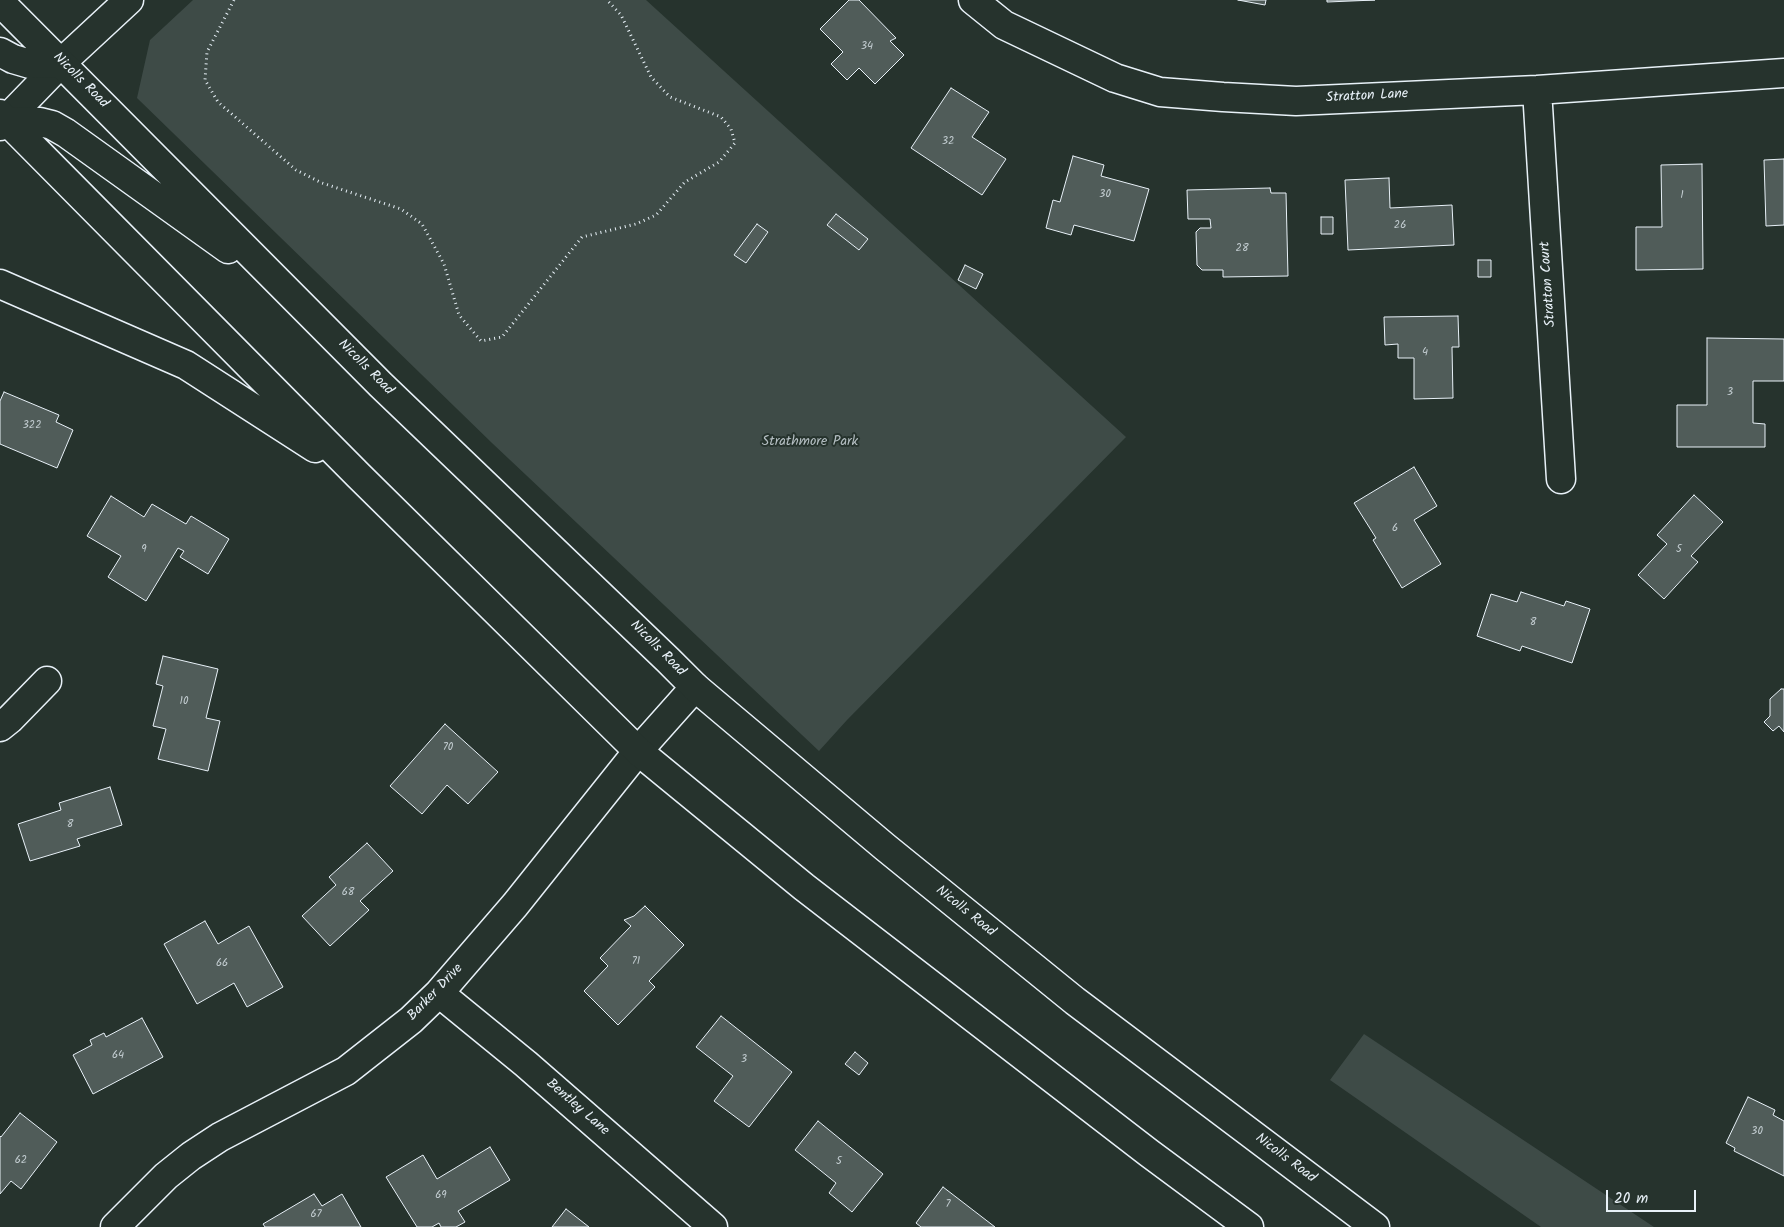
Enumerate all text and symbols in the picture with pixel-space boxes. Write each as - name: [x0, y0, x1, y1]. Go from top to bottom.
- house number: 34: [861, 40, 873, 54]
- street label: Nicolls Road: [49, 50, 111, 112]
- street label: Stratton Lane: [1325, 86, 1409, 108]
- house number: 32: [942, 135, 954, 149]
- house number: 30: [1099, 188, 1111, 202]
- house number: 1: [1680, 189, 1684, 203]
- house number: 26: [1394, 219, 1406, 233]
- street label: Stratton Court: [1538, 241, 1560, 327]
- house number: 28: [1235, 242, 1249, 256]
- street label: Nicolls Road: [334, 337, 396, 399]
- house number: 4: [1422, 346, 1428, 360]
- house number: 3: [1727, 386, 1733, 400]
- house number: 322: [22, 419, 42, 433]
- park label: Strathmore Park: [762, 435, 858, 451]
- house number: 6: [1392, 522, 1398, 536]
- house number: 9: [141, 543, 147, 557]
- house number: 5: [1676, 543, 1682, 557]
- house number: 8: [1530, 616, 1536, 630]
- street label: Nicolls Road: [626, 618, 688, 680]
- house number: 10: [180, 695, 188, 709]
- house number: 70: [443, 741, 453, 755]
- house number: 8: [67, 818, 73, 832]
- street label: Nicolls Road: [932, 883, 998, 941]
- house number: 68: [342, 886, 354, 900]
- house number: 71: [632, 955, 640, 969]
- house number: 66: [216, 957, 228, 971]
- street label: Barker Drive: [405, 961, 467, 1025]
- house number: 64: [112, 1049, 124, 1063]
- house number: 3: [741, 1053, 747, 1067]
- street label: Bentley Lane: [542, 1076, 612, 1140]
- house number: 30: [1751, 1125, 1763, 1139]
- street label: Nicolls Road: [1251, 1131, 1319, 1187]
- house number: 62: [15, 1154, 27, 1168]
- house number: 5: [836, 1155, 842, 1169]
- scale bar: [1609, 1180, 1699, 1212]
- text: 20 m: [1614, 1187, 1648, 1211]
- house number: 69: [435, 1189, 447, 1203]
- house number: 7: [945, 1198, 951, 1212]
- house number: 67: [310, 1208, 322, 1222]

